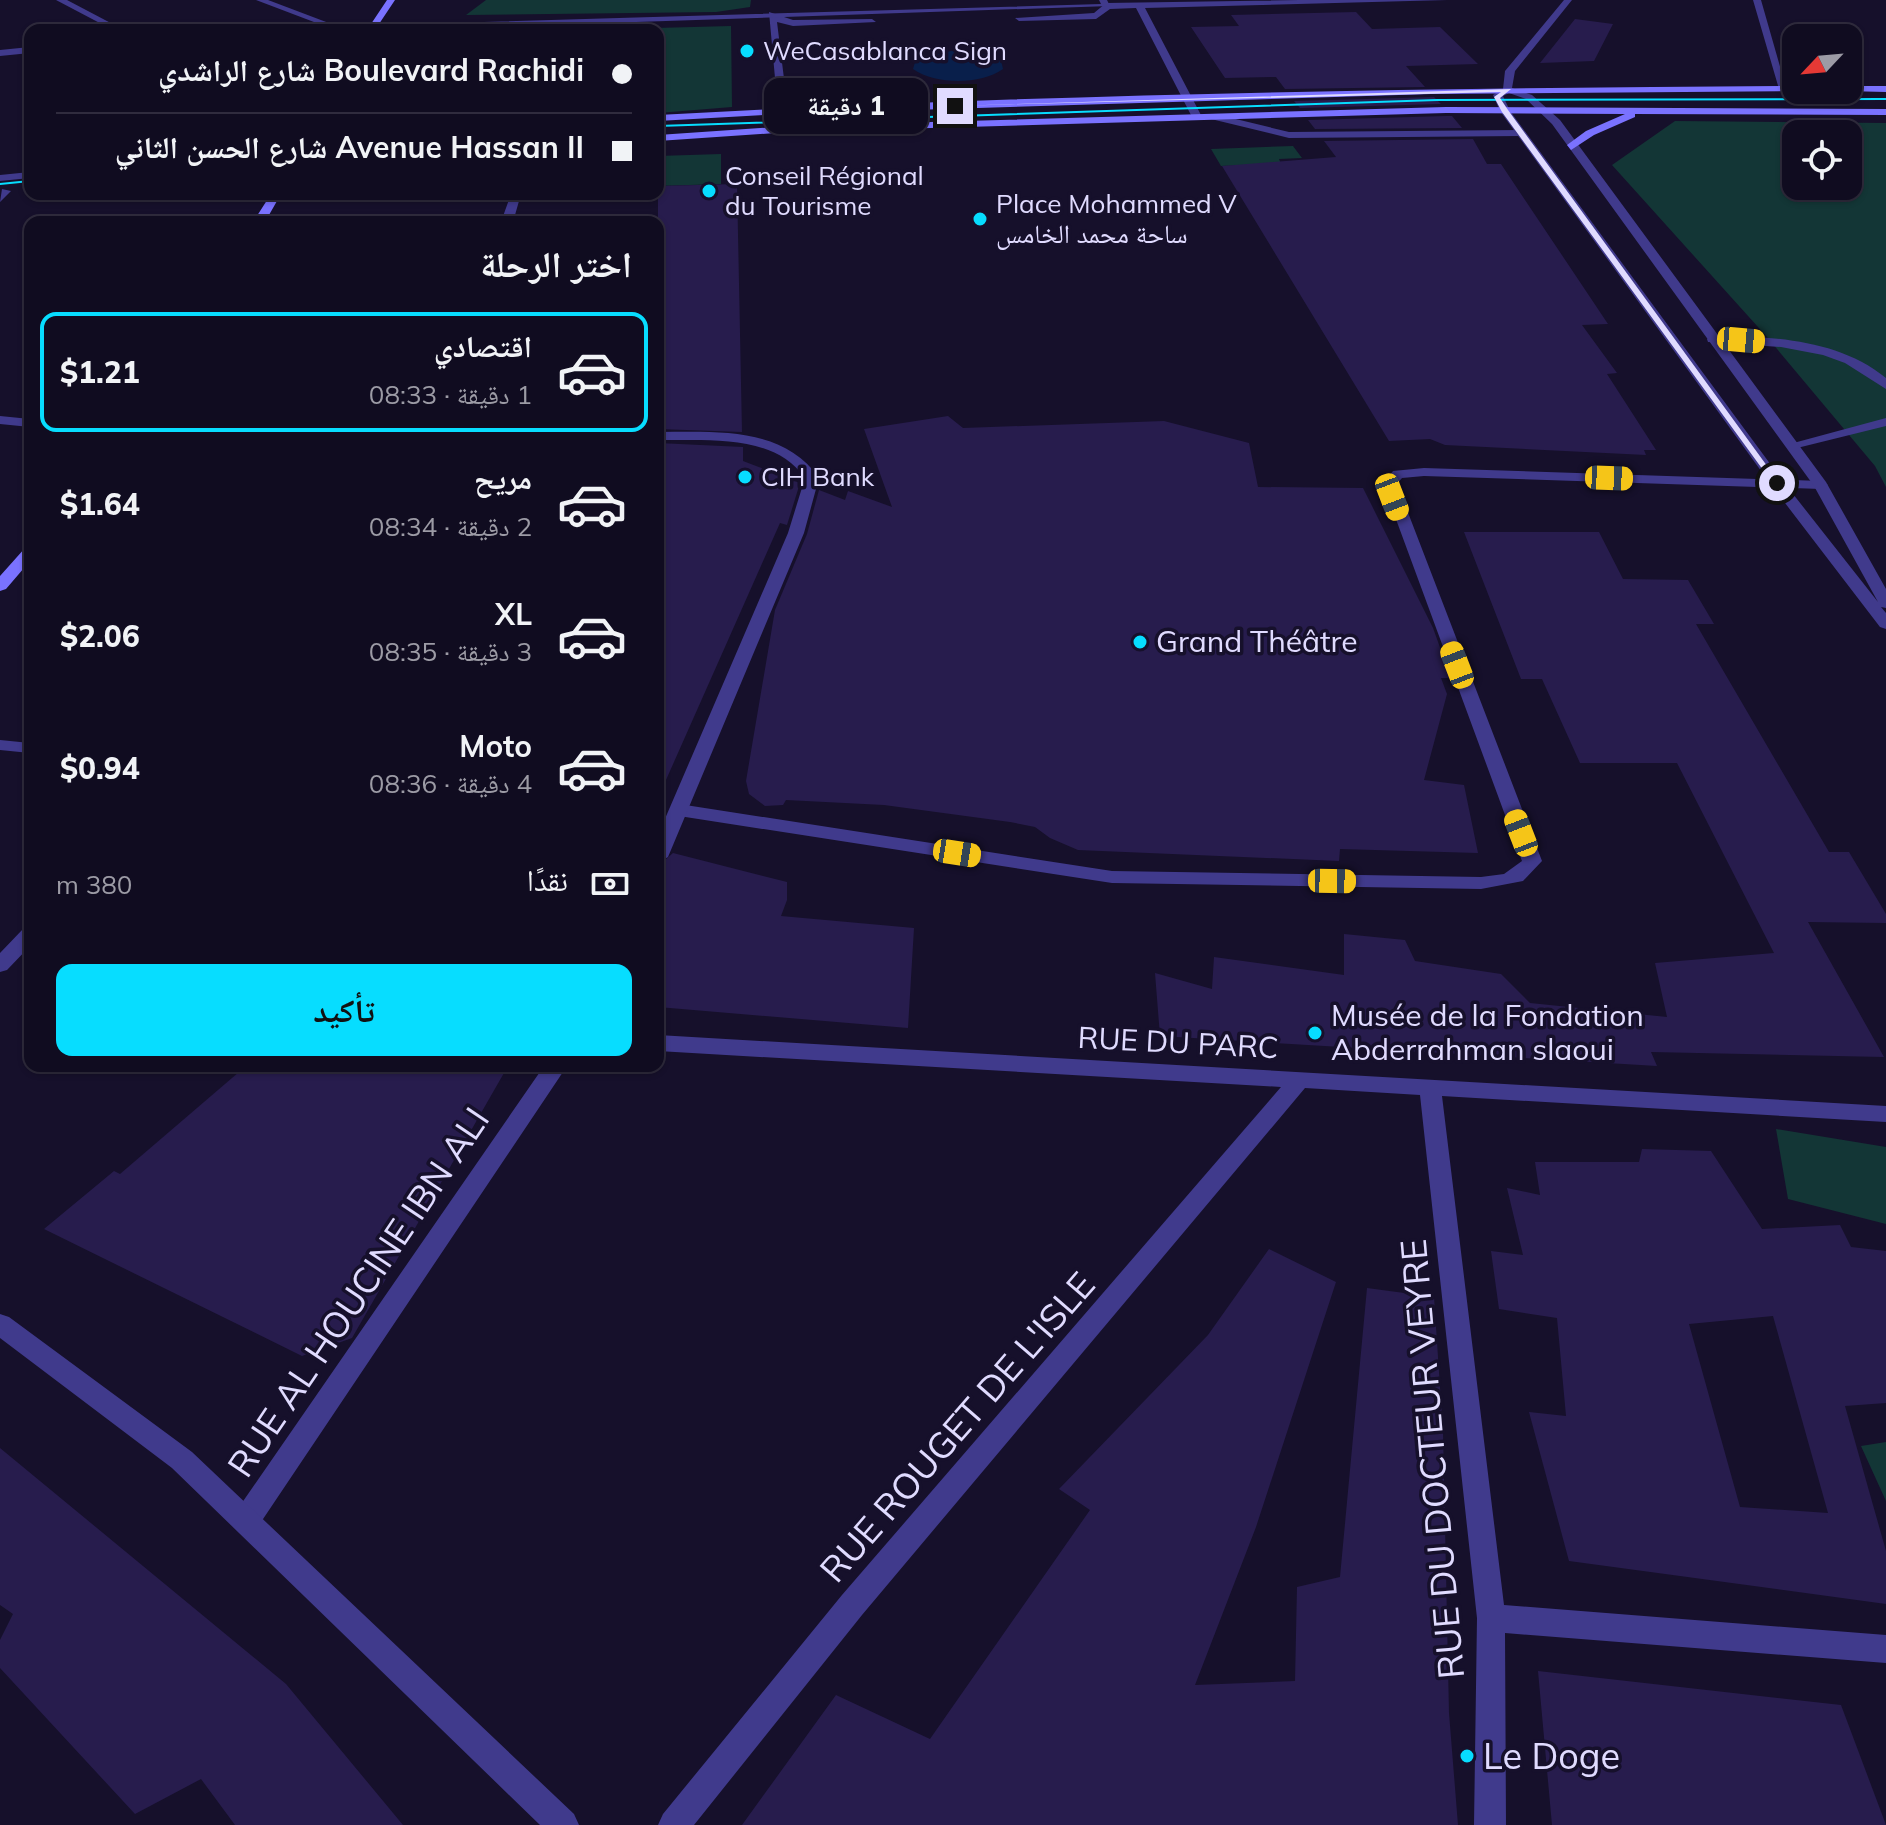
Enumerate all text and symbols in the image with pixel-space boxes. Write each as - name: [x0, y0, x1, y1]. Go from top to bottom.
- north arrow: [1782, 24, 1862, 104]
- map controls: [1782, 24, 1862, 200]
- place label: WeCasablanca Sign: [763, 34, 1007, 67]
- marker: WeCasablanca Sign: [738, 42, 756, 60]
- text: Boulevard Rachidi شارع الراشدي: [158, 51, 584, 89]
- callout: 1 دقيقة: [763, 78, 927, 134]
- route end: [937, 88, 973, 124]
- text: 1 دقيقة: [807, 89, 885, 122]
- button: locate: [1782, 120, 1862, 200]
- text: Avenue Hassan II شارع الحسن الثاني: [115, 128, 584, 166]
- place label: Conseil Régional du Tourisme: [725, 159, 924, 222]
- marker: Conseil Régional du Tourisme: [700, 182, 718, 200]
- place label: Place Mohammed V ساحة محمد الخامس: [996, 187, 1237, 250]
- marker: Place Mohammed V ساحة محمد الخامس: [971, 210, 989, 228]
- text: اختر الرحلة: [480, 241, 632, 286]
- car: [1716, 326, 1766, 354]
- text: اقتصادي: [434, 327, 532, 365]
- icon: car: [556, 336, 628, 408]
- text: $1.21: [60, 353, 140, 391]
- text: 1 دقيقة · 08:33: [369, 378, 532, 411]
- text: مريح: [474, 459, 532, 497]
- place label: CIH Bank: [761, 460, 875, 493]
- car: [1585, 465, 1633, 491]
- route start: [1759, 465, 1795, 501]
- icon: car: [556, 468, 628, 540]
- marker: CIH Bank: [736, 468, 754, 486]
- car: [1372, 470, 1412, 524]
- text: $1.64: [60, 485, 140, 523]
- text: 2 دقيقة · 08:34: [369, 510, 532, 543]
- text: XL: [495, 595, 532, 633]
- icon: car: [556, 600, 628, 672]
- text: $2.06: [60, 617, 140, 655]
- place label: Grand Théâtre: [1156, 622, 1358, 660]
- marker: Grand Théâtre: [1131, 633, 1149, 651]
- text: 3 دقيقة · 08:35: [369, 635, 532, 668]
- car: [1437, 638, 1477, 692]
- text: Moto: [459, 727, 532, 765]
- icon: car: [556, 732, 628, 804]
- text: $0.94: [60, 749, 140, 787]
- text: 4 دقيقة · 08:36: [369, 767, 532, 800]
- car: [1501, 806, 1541, 860]
- car: [931, 837, 983, 869]
- text: نقدًا: [527, 861, 568, 899]
- icon: cash: [588, 862, 632, 906]
- text: 380 m: [56, 868, 132, 901]
- car: [1308, 869, 1356, 893]
- button: تأكيد: [56, 964, 632, 1056]
- place label: Musée de la Fondation Abderrahman slaoui: [1331, 996, 1644, 1068]
- street label: RUE DU PARC: [1077, 1018, 1279, 1066]
- marker: Musée de la Fondation Abderrahman slaoui: [1306, 1024, 1324, 1042]
- street label: RUE AL HOUCINE IBN ALI: [217, 1098, 498, 1485]
- street label: RUE DU DOCTEUR VEYRE: [1390, 1237, 1473, 1681]
- street label: RUE ROUGET DE L'ISLE: [810, 1262, 1104, 1591]
- place label: Le Doge: [1483, 1733, 1620, 1778]
- marker: Le Doge: [1458, 1747, 1476, 1765]

